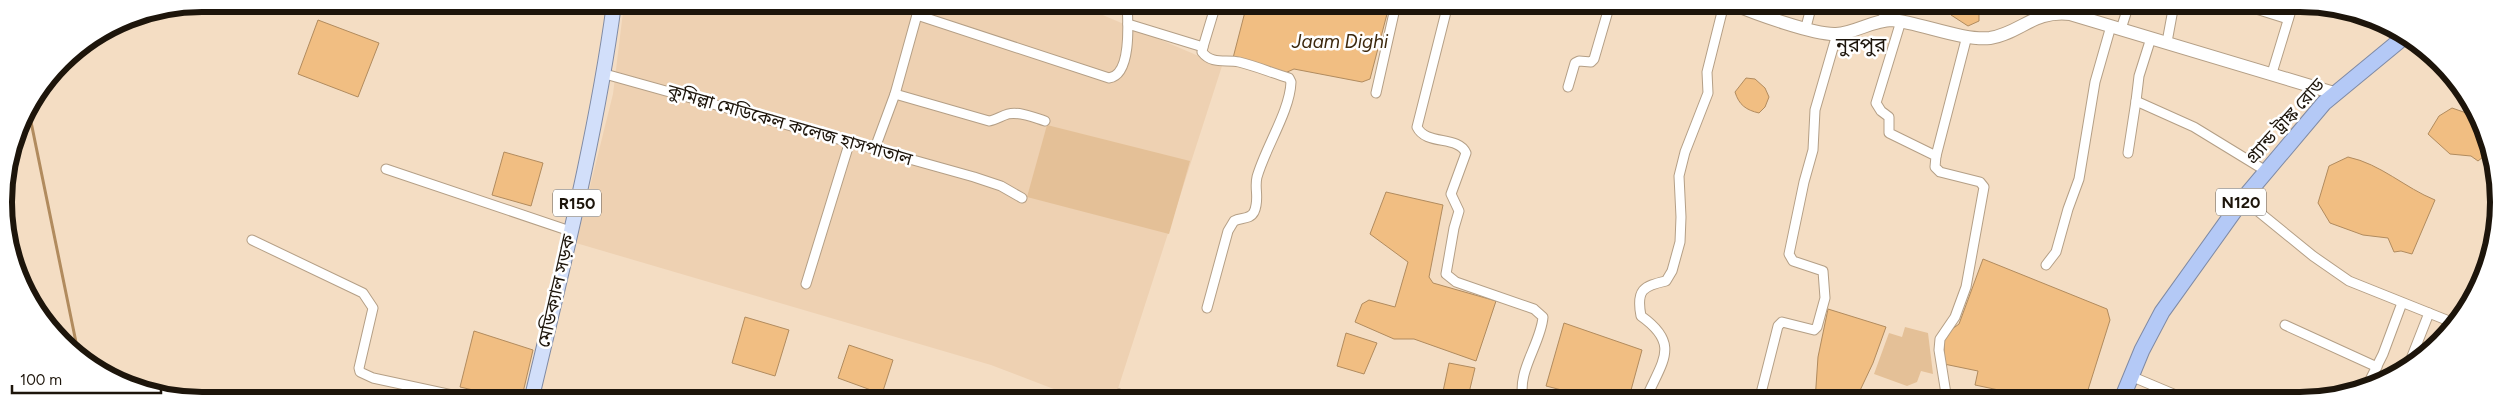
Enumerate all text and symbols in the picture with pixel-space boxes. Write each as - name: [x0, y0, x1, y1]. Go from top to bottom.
- water label: Jaam Dighi: [1291, 30, 1389, 53]
- district label: নুরপুর: [1835, 33, 1887, 57]
- street label: গ্র্যান্ড ট্রাঙ্ক রোড: [2241, 74, 2329, 168]
- street label: কুমিল্লা মেডিকেল কলেজ হাসপাতাল: [664, 79, 916, 171]
- road number: N120: [2216, 188, 2266, 216]
- road number: R150: [553, 190, 601, 217]
- street label: মেডিক্যাল সড়ক: [532, 232, 580, 350]
- scale bar: [12, 362, 161, 394]
- text: 100 m: [20, 371, 62, 389]

